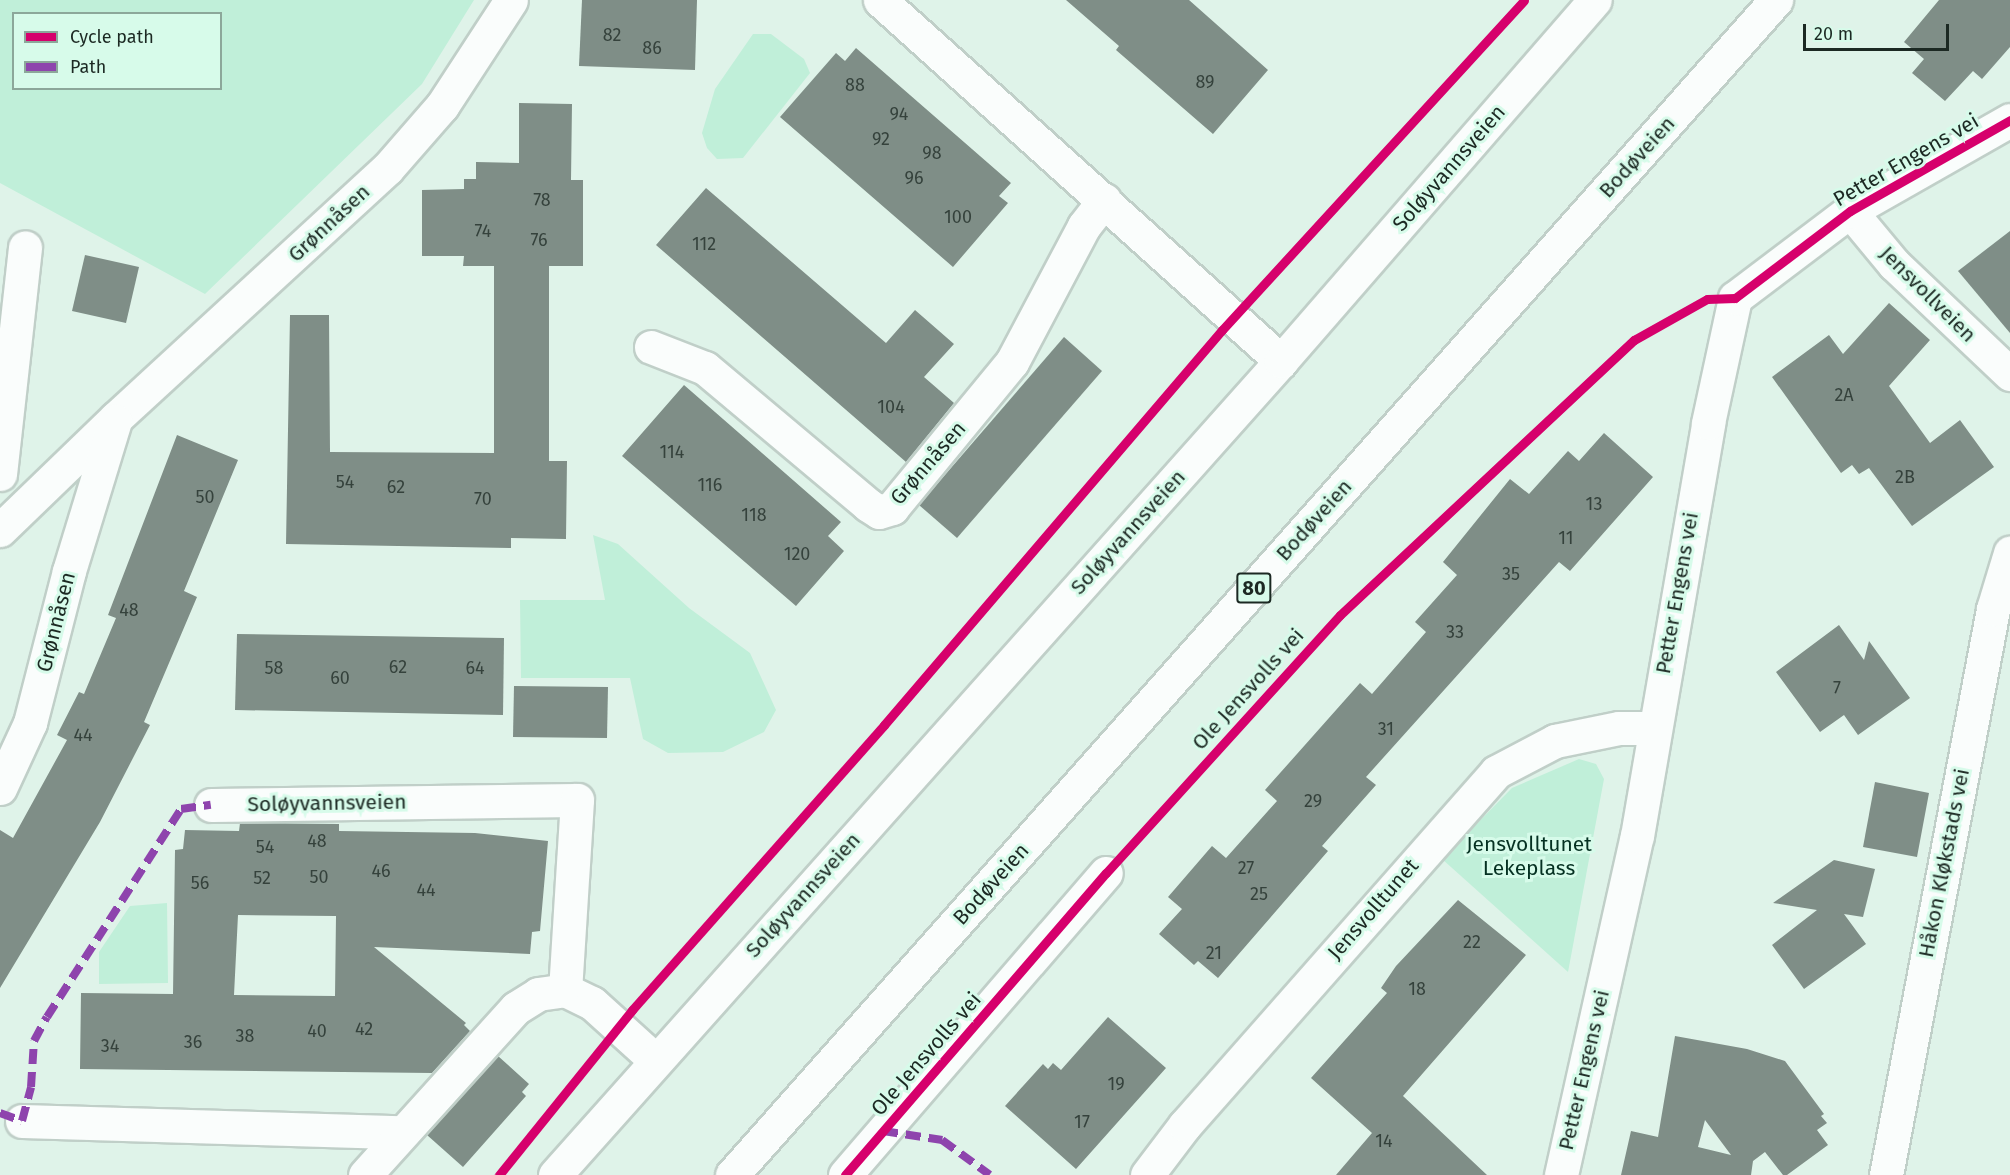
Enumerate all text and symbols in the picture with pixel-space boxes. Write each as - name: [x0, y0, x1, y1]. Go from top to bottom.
- legend: [12, 12, 222, 90]
- scale bar: [1806, 12, 1952, 50]
- text: 20 m: [1814, 23, 1853, 45]
- house number: 82: [603, 24, 621, 46]
- text: Cycle path: [70, 26, 154, 48]
- house number: 86: [642, 37, 662, 59]
- text: Path: [70, 56, 106, 78]
- house number: 89: [1195, 71, 1215, 93]
- house number: 88: [845, 74, 865, 96]
- street label: Soløyvannsveien: [1387, 100, 1511, 236]
- house number: 94: [890, 103, 908, 125]
- street label: Petter Engens vei: [1829, 108, 1983, 212]
- street label: Bodøveien: [1594, 111, 1680, 203]
- house number: 92: [872, 128, 890, 150]
- house number: 98: [922, 142, 942, 164]
- house number: 96: [904, 167, 924, 189]
- street label: Grønnåsen: [283, 179, 375, 267]
- house number: 78: [533, 189, 551, 211]
- house number: 100: [944, 206, 972, 228]
- house number: 74: [475, 220, 491, 242]
- house number: 76: [530, 229, 548, 251]
- house number: 112: [692, 233, 716, 255]
- street label: Jensvollveien: [1875, 241, 1981, 347]
- house number: 2A: [1834, 384, 1854, 406]
- house number: 104: [877, 396, 905, 418]
- street label: Grønnåsen: [885, 416, 971, 510]
- house number: 114: [660, 441, 684, 463]
- street label: Soløyvannsveien: [1065, 464, 1191, 600]
- house number: 2B: [1895, 466, 1915, 488]
- house number: 54: [336, 471, 354, 493]
- house number: 116: [698, 474, 722, 496]
- street label: Bodøveien: [1271, 474, 1357, 566]
- house number: 62: [387, 476, 405, 498]
- house number: 50: [195, 486, 215, 508]
- house number: 70: [474, 488, 492, 510]
- house number: 13: [1586, 493, 1602, 515]
- house number: 118: [741, 504, 767, 526]
- street label: Petter Engens vei: [1650, 510, 1704, 676]
- house number: 11: [1558, 527, 1574, 549]
- house number: 120: [784, 543, 810, 565]
- house number: 35: [1502, 563, 1520, 585]
- street label: Grønnåsen: [31, 569, 81, 675]
- road number: 80: [1236, 571, 1272, 605]
- house number: 48: [119, 599, 139, 621]
- house number: 33: [1446, 621, 1464, 643]
- street label: Ole Jensvolls vei: [1187, 623, 1309, 755]
- house number: 62: [389, 656, 407, 678]
- house number: 58: [265, 657, 283, 679]
- house number: 64: [465, 657, 485, 679]
- house number: 60: [330, 667, 350, 689]
- house number: 7: [1833, 677, 1841, 699]
- house number: 31: [1378, 718, 1394, 740]
- house number: 44: [73, 724, 93, 746]
- street label: Håkon Kløkstads vei: [1913, 766, 1975, 960]
- street label: Soløyvannsveien: [247, 789, 407, 817]
- house number: 29: [1304, 790, 1322, 812]
- street label: Soløyvannsveien: [740, 827, 866, 963]
- house number: 48: [307, 830, 327, 852]
- park label: Jensvolltunet Lekeplass: [1466, 831, 1592, 881]
- house number: 54: [256, 836, 274, 858]
- street label: Bodøveien: [948, 838, 1034, 930]
- street label: Jensvolltunet: [1322, 853, 1424, 965]
- house number: 27: [1238, 857, 1254, 879]
- house number: 46: [371, 860, 391, 882]
- house number: 50: [309, 866, 329, 888]
- house number: 52: [253, 867, 271, 889]
- house number: 56: [191, 872, 209, 894]
- house number: 44: [416, 879, 436, 901]
- house number: 25: [1250, 883, 1268, 905]
- house number: 22: [1463, 931, 1481, 953]
- house number: 21: [1206, 942, 1222, 964]
- house number: 18: [1408, 978, 1426, 1000]
- street label: Ole Jensvolls vei: [866, 987, 986, 1121]
- street label: Petter Engens vei: [1553, 987, 1615, 1153]
- house number: 42: [355, 1018, 373, 1040]
- house number: 40: [307, 1020, 327, 1042]
- house number: 38: [236, 1025, 254, 1047]
- house number: 36: [184, 1031, 202, 1053]
- house number: 34: [101, 1035, 119, 1057]
- house number: 19: [1107, 1073, 1125, 1095]
- house number: 17: [1074, 1111, 1090, 1133]
- house number: 14: [1375, 1130, 1393, 1152]

